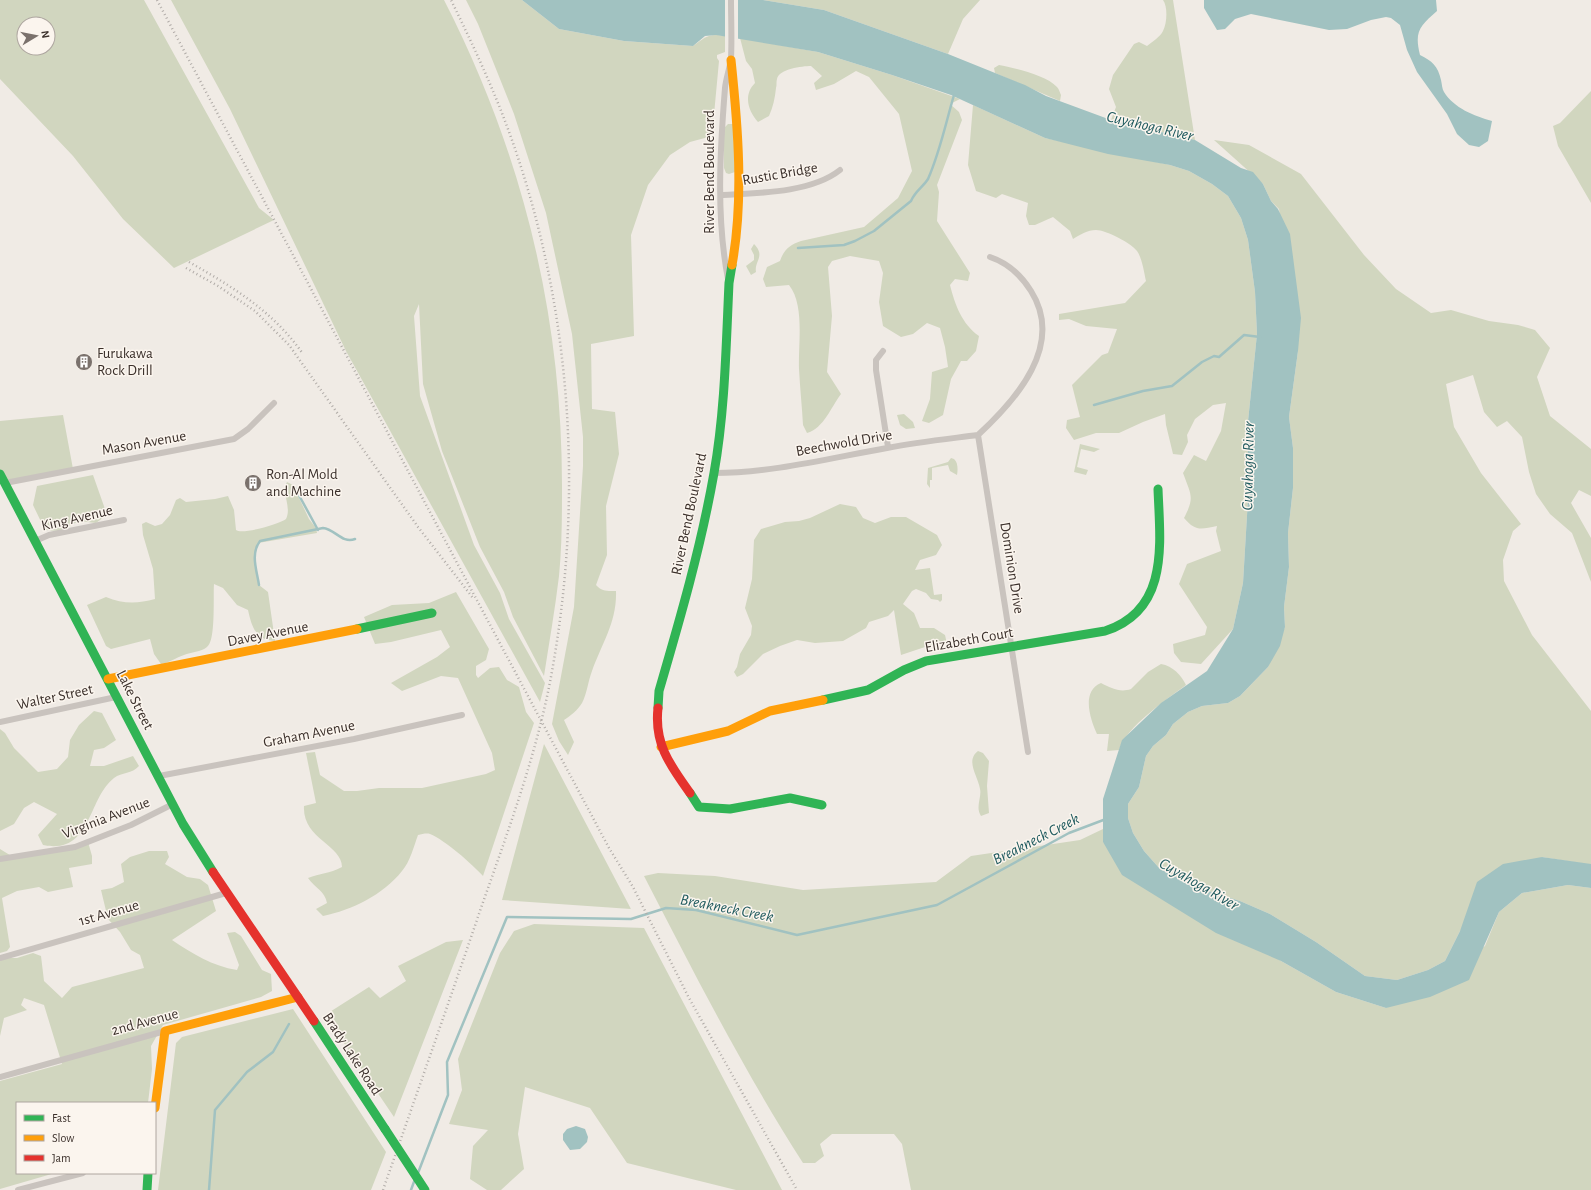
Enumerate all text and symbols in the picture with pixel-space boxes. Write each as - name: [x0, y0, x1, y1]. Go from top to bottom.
- north arrow: [16, 16, 56, 56]
- text: N: [39, 30, 51, 39]
- water label: Cuyahoga River: [1105, 108, 1196, 144]
- street label: River Bend Boulevard: [702, 110, 717, 234]
- street label: Rustic Bridge: [741, 160, 819, 188]
- place label: Furukawa Rock Drill: [97, 346, 153, 378]
- building icon: Furukawa Rock Drill: [74, 352, 94, 372]
- water label: Cuyahoga River: [1239, 421, 1257, 510]
- street label: Beechwold Drive: [795, 427, 893, 459]
- street label: Mason Avenue: [101, 428, 187, 458]
- street label: River Bend Boulevard: [669, 452, 709, 576]
- place label: Ron-Al Mold and Machine: [266, 467, 341, 499]
- building icon: Ron-Al Mold and Machine: [243, 473, 263, 493]
- street label: King Avenue: [40, 502, 114, 534]
- street label: Dominion Drive: [997, 521, 1027, 615]
- street label: Davey Avenue: [226, 619, 310, 649]
- street label: Elizabeth Court: [924, 625, 1015, 655]
- street label: Lake Street: [114, 668, 156, 732]
- street label: Walter Street: [16, 682, 95, 712]
- street label: Graham Avenue: [262, 718, 356, 750]
- street label: Virginia Avenue: [60, 794, 152, 842]
- water label: Breakneck Creek: [990, 810, 1082, 868]
- water label: Cuyahoga River: [1157, 855, 1242, 913]
- water label: Breakneck Creek: [679, 891, 775, 925]
- street label: 1st Avenue: [77, 897, 141, 929]
- street label: 2nd Avenue: [110, 1006, 180, 1038]
- street label: Brady Lake Road: [320, 1010, 384, 1098]
- legend: [16, 1102, 156, 1174]
- text: Fast: [52, 1112, 71, 1124]
- text: Slow: [52, 1132, 74, 1144]
- text: Jam: [52, 1152, 71, 1164]

